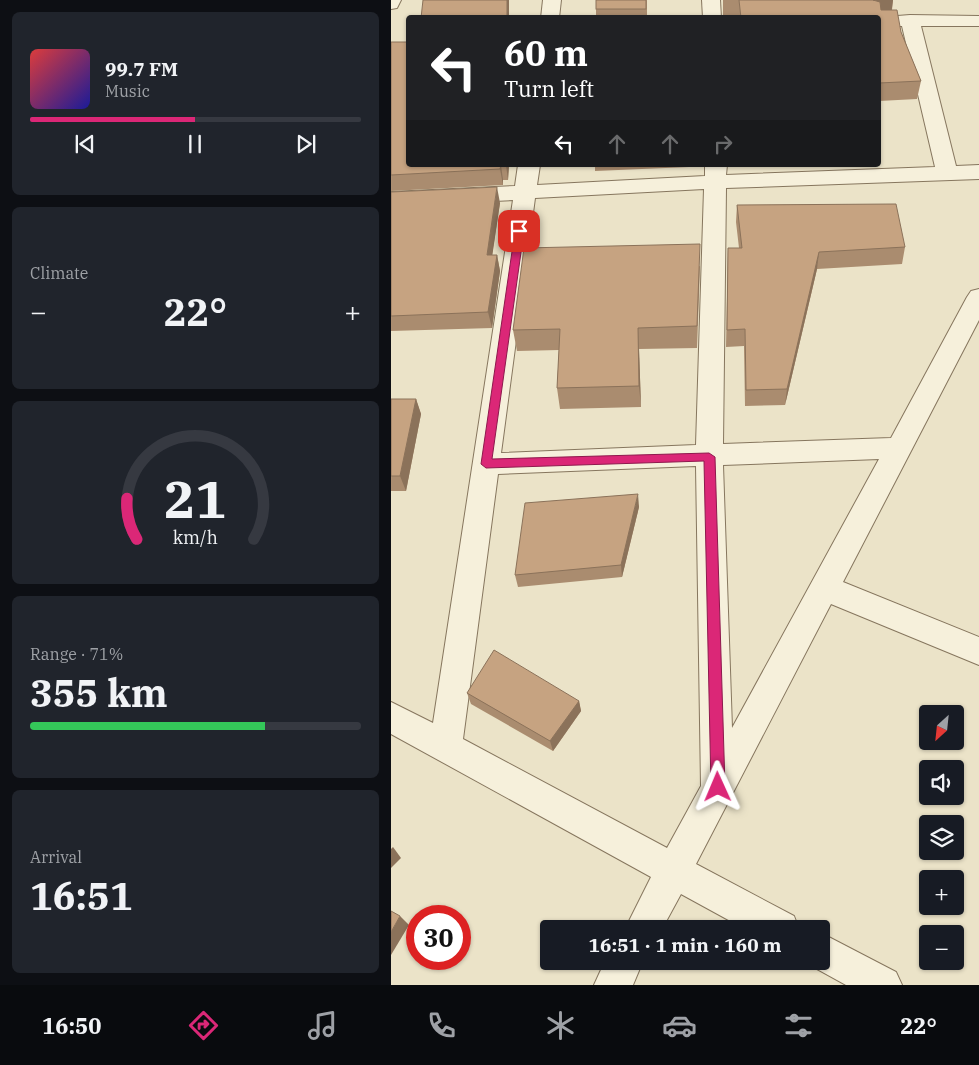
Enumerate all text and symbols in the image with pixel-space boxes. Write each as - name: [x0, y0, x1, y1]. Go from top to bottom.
- text: 60 m: [504, 30, 588, 76]
- icon: left: [421, 35, 486, 100]
- text: 99.7 FM: [105, 57, 178, 81]
- text: Turn left: [504, 74, 594, 103]
- text: Music: [105, 81, 150, 101]
- icon: previous: [71, 130, 99, 158]
- icon: pause: [181, 130, 209, 158]
- icon: next: [292, 130, 320, 158]
- icon: left: [550, 130, 578, 158]
- icon: ahead: [603, 130, 631, 158]
- icon: ahead: [656, 130, 684, 158]
- icon: right: [709, 130, 737, 158]
- pin: [498, 210, 540, 252]
- icon: arrive: [505, 217, 533, 245]
- text: Climate: [30, 263, 88, 283]
- text: 22°: [164, 287, 227, 336]
- text: −: [30, 293, 47, 330]
- text: +: [344, 293, 361, 330]
- text: 21: [164, 465, 227, 532]
- text: km/h: [173, 526, 218, 549]
- text: Range · 71%: [30, 644, 123, 664]
- text: 355 km: [30, 668, 168, 717]
- north arrow: [919, 705, 963, 750]
- map controls: [919, 705, 964, 970]
- position arrow: [691, 760, 743, 812]
- button: sound: [919, 760, 964, 805]
- button: layers: [919, 815, 964, 860]
- text: Arrival: [30, 847, 82, 867]
- button: +: [919, 870, 964, 915]
- text: 16:51: [30, 871, 133, 920]
- speed limit sign: 30: [406, 905, 471, 970]
- button: −: [919, 925, 964, 970]
- text: 16:51 · 1 min · 160 m: [589, 933, 781, 957]
- icon: directions: [186, 1008, 221, 1043]
- icon: music: [305, 1008, 340, 1043]
- icon: phone: [424, 1008, 459, 1043]
- icon: climate: [543, 1008, 578, 1043]
- icon: car: [662, 1008, 697, 1043]
- icon: filters: [781, 1008, 816, 1043]
- text: 16:50: [42, 1011, 102, 1040]
- text: 22°: [900, 1011, 937, 1040]

